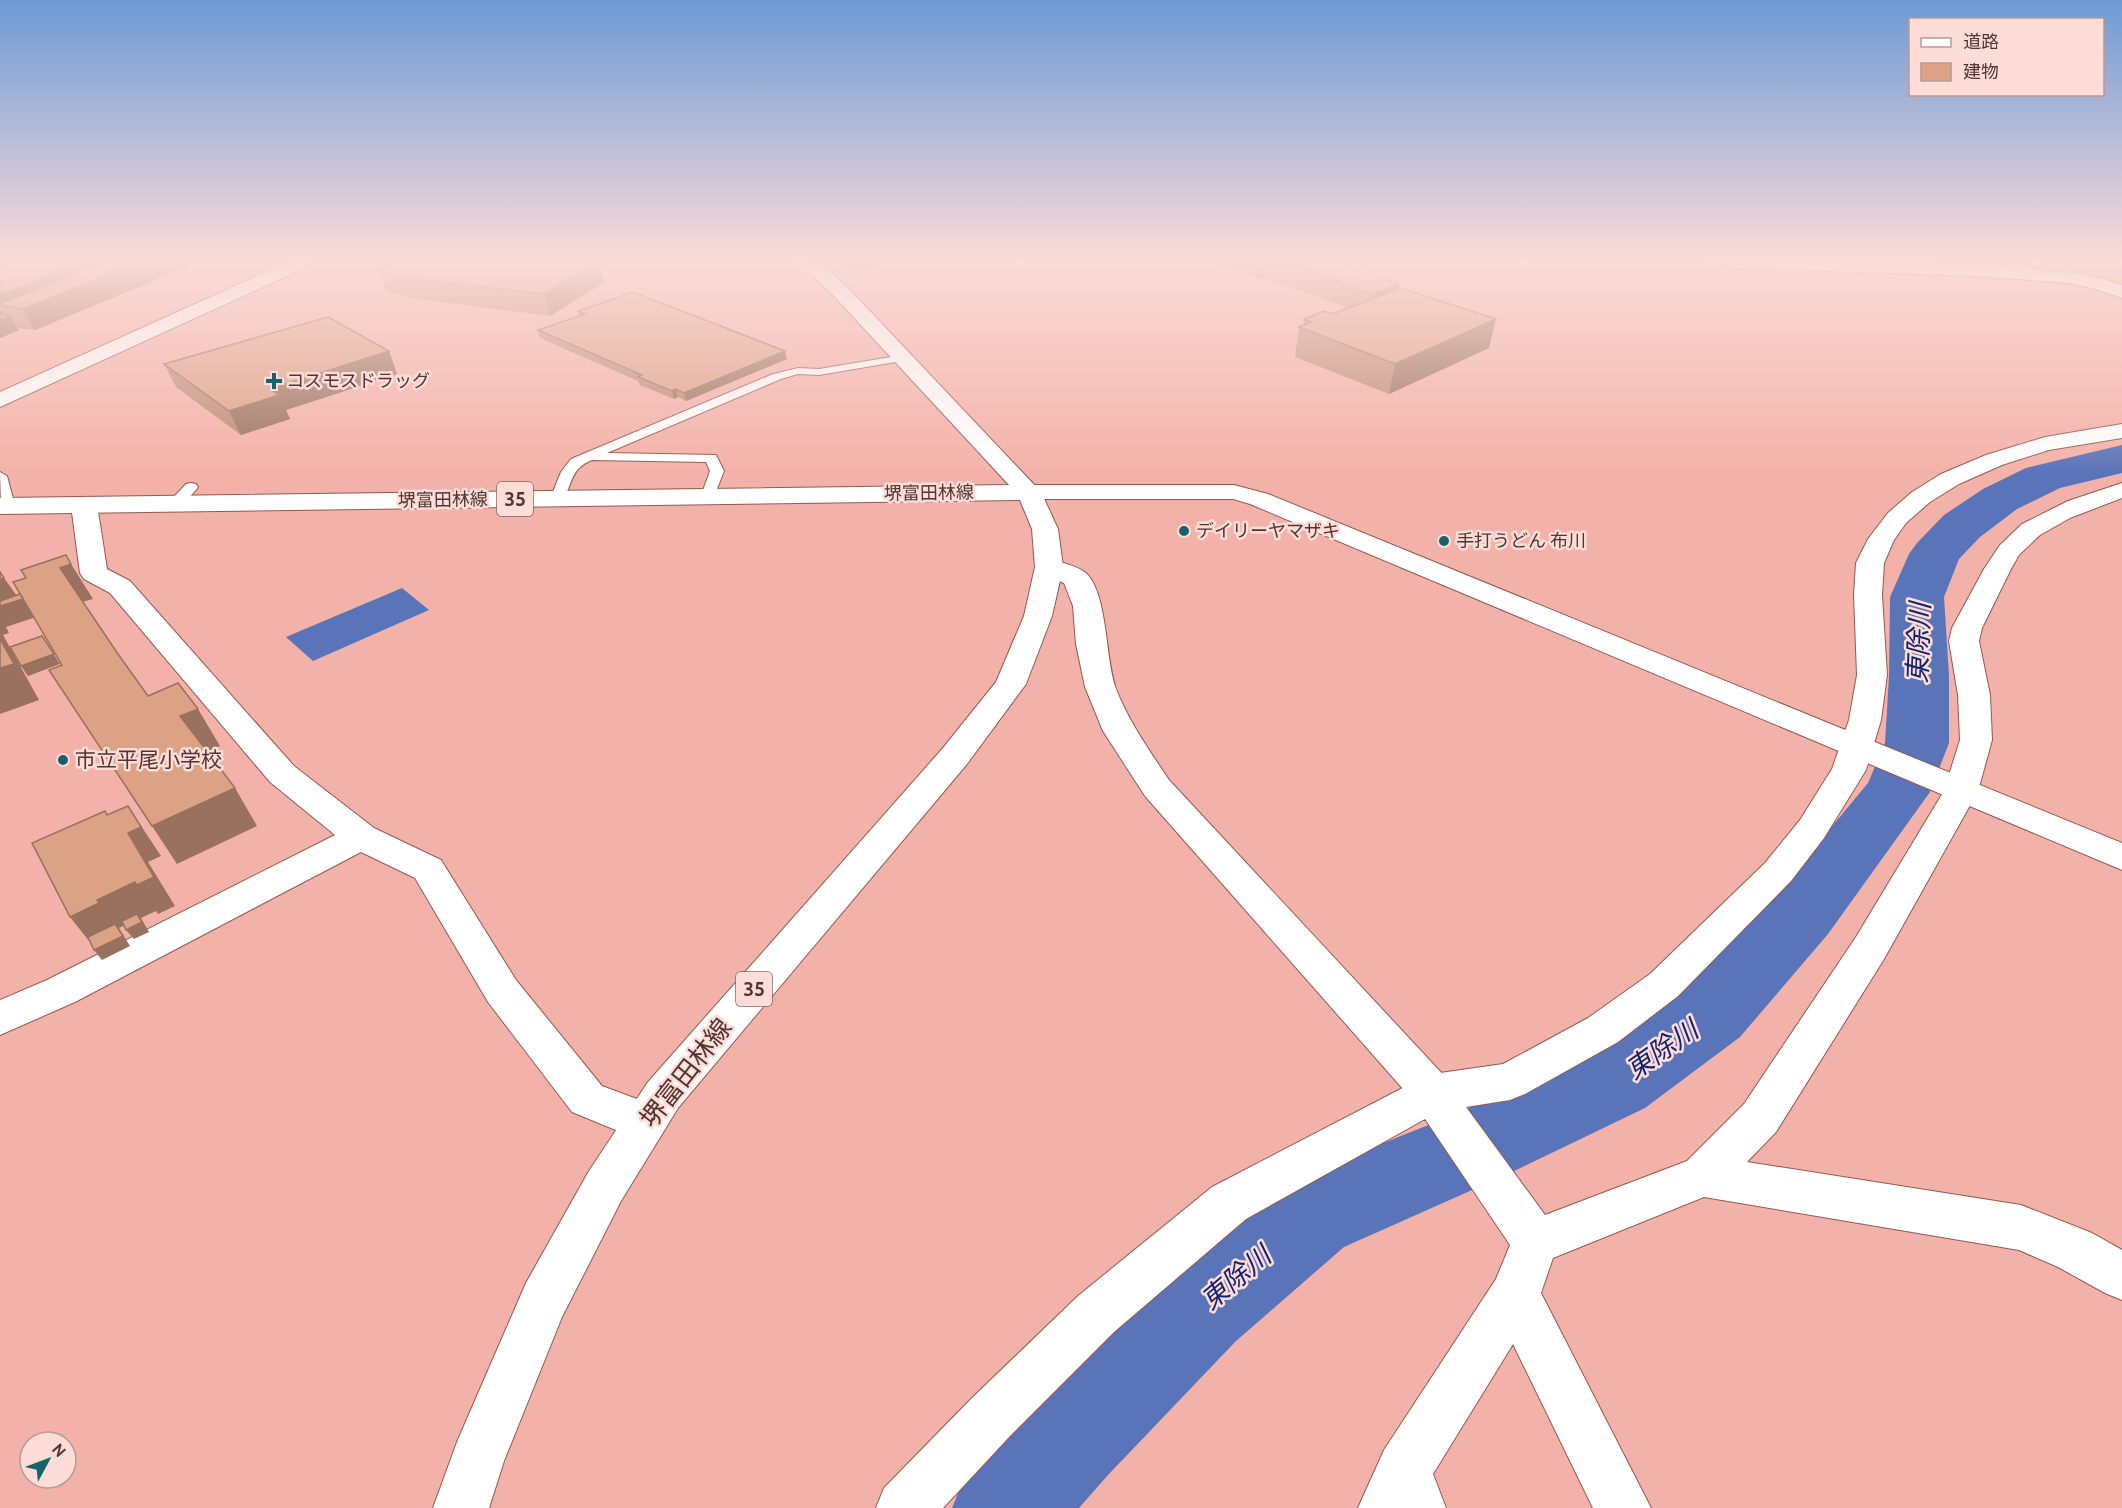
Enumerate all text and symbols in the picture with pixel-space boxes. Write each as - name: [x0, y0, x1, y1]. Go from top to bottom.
- legend: [1909, 18, 2104, 96]
- text: 道路: [1963, 31, 1999, 53]
- text: 建物: [1963, 61, 1999, 83]
- place label: コスモスドラッグ: [286, 370, 430, 392]
- marker: コスモスドラッグ: [267, 374, 281, 388]
- street label: 堺富田林線: [884, 481, 974, 505]
- road number: 35: [497, 482, 533, 516]
- street label: 堺富田林線: [398, 488, 488, 512]
- place label: デイリーヤマザキ: [1196, 520, 1340, 542]
- marker: デイリーヤマザキ: [1177, 524, 1191, 538]
- place label: 手打うどん 布川: [1456, 530, 1586, 552]
- marker: 手打うどん 布川: [1437, 534, 1451, 548]
- water label: 東除川: [1901, 599, 1937, 684]
- place label: 市立平尾小学校: [75, 747, 222, 772]
- marker: 市立平尾小学校: [56, 753, 70, 767]
- road number: 35: [736, 972, 772, 1006]
- water label: 東除川: [1619, 1011, 1707, 1086]
- street label: 堺富田林線: [633, 1012, 739, 1134]
- water label: 東除川: [1194, 1237, 1280, 1316]
- north arrow: [18, 1430, 78, 1490]
- text: N: [48, 1440, 70, 1461]

